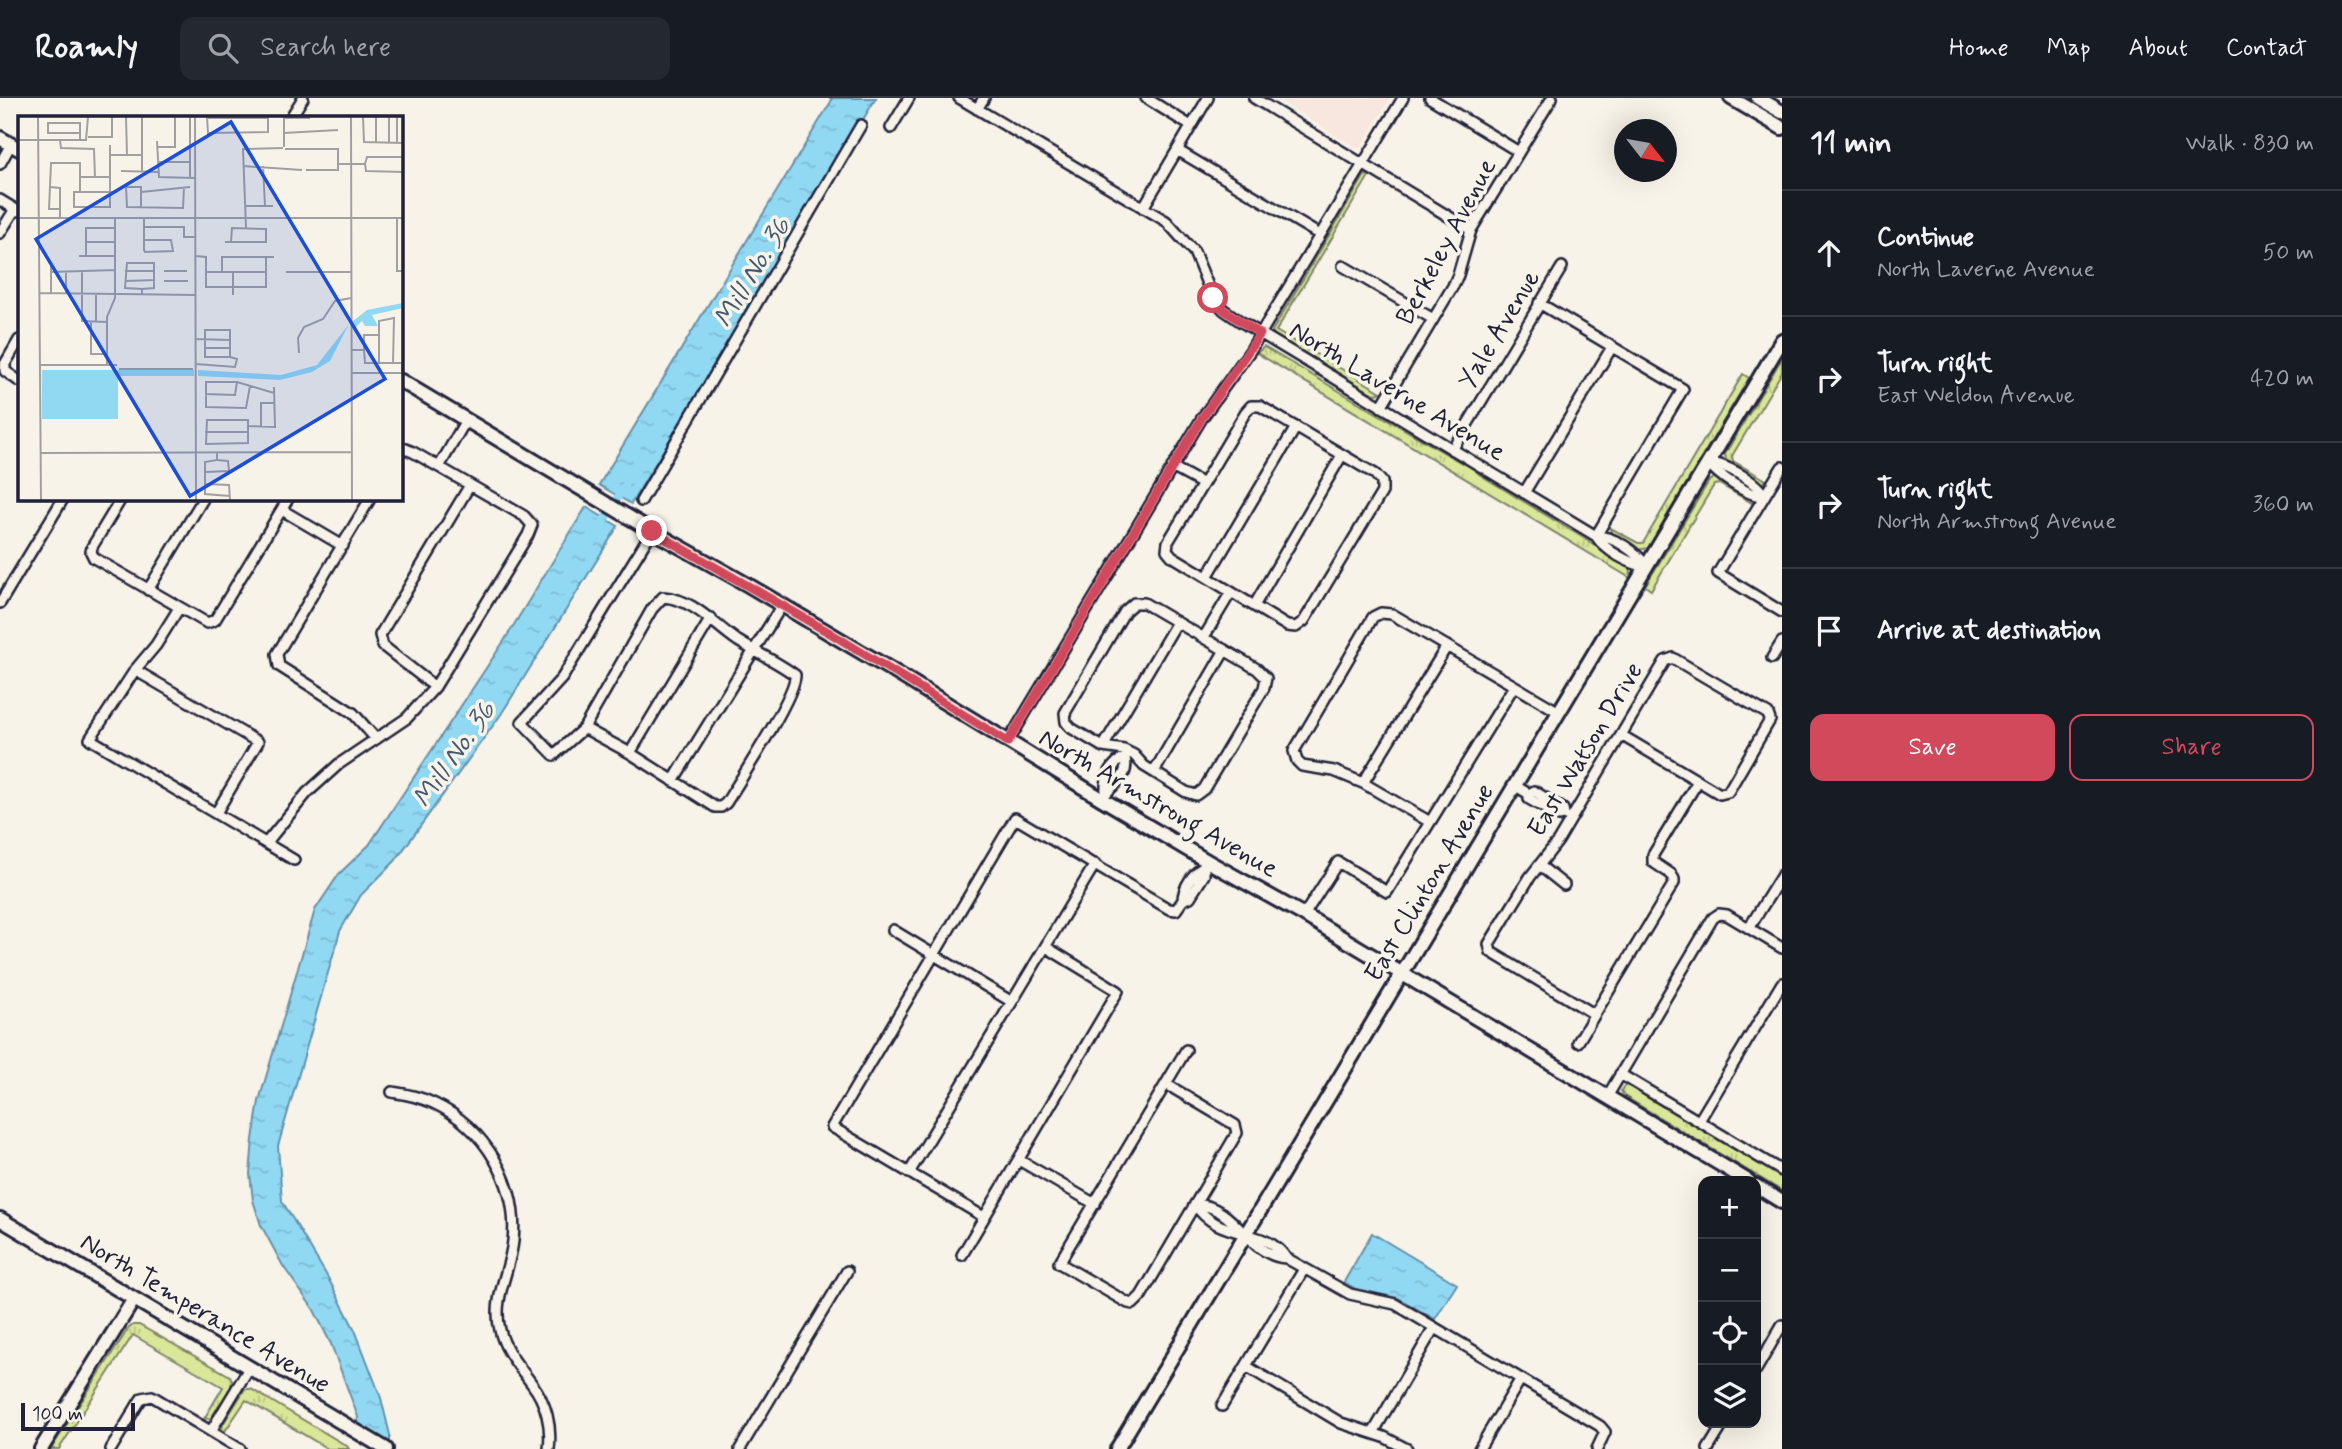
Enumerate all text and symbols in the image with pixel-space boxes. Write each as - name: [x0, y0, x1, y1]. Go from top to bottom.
- search box: [180, 17, 670, 80]
- text: Roamly: [35, 26, 138, 70]
- icon: search: [204, 29, 242, 67]
- text: Search here: [260, 31, 391, 65]
- text: Home: [1949, 33, 2009, 64]
- text: Map: [2047, 33, 2091, 64]
- text: About: [2129, 33, 2188, 64]
- text: Contact: [2226, 33, 2307, 64]
- inset map: [18, 116, 402, 500]
- north arrow: [1614, 119, 1677, 182]
- text: 11 min: [1810, 124, 1892, 163]
- text: Walk · 830 m: [2186, 129, 2314, 159]
- street label: Berkeley Avenue: [1389, 153, 1505, 331]
- water label: Mill No. 36: [706, 211, 801, 335]
- text: Continue: [1877, 221, 1974, 255]
- icon: ahead: [1810, 234, 1848, 272]
- text: 50 m: [2263, 238, 2314, 268]
- text: North Laverne Avenue: [1877, 255, 2095, 285]
- street label: Yale Avenue: [1451, 264, 1549, 396]
- route start: [1197, 282, 1228, 313]
- street label: North Laverne Avenue: [1283, 314, 1512, 470]
- text: Turn right: [1877, 347, 1993, 381]
- icon: right: [1810, 360, 1848, 398]
- text: 420 m: [2250, 364, 2314, 394]
- text: East Weldon Avenue: [1877, 381, 2075, 411]
- text: Turn right: [1877, 473, 1993, 507]
- icon: right: [1810, 486, 1848, 524]
- text: 360 m: [2253, 490, 2314, 520]
- text: North Armstrong Avenue: [1877, 507, 2117, 537]
- route end: [636, 515, 667, 546]
- icon: arrive: [1810, 612, 1848, 650]
- text: Arrive at destination: [1877, 614, 2101, 648]
- street label: East Watson Drive: [1520, 656, 1652, 844]
- water label: Mill No. 36: [405, 694, 505, 816]
- button: Save: [1810, 714, 2055, 781]
- button: Share: [2069, 714, 2314, 781]
- street label: North Armstrong Avenue: [1031, 722, 1284, 889]
- street label: East Clinton Avenue: [1357, 778, 1503, 988]
- map controls: [1698, 1176, 1761, 1428]
- button: +: [1698, 1176, 1761, 1239]
- street label: North Temperance Avenue: [74, 1226, 336, 1402]
- button: −: [1698, 1239, 1761, 1302]
- button: locate: [1698, 1302, 1761, 1365]
- button: layers: [1698, 1365, 1761, 1428]
- scale bar: [21, 1400, 135, 1432]
- text: 100 m: [32, 1402, 83, 1427]

